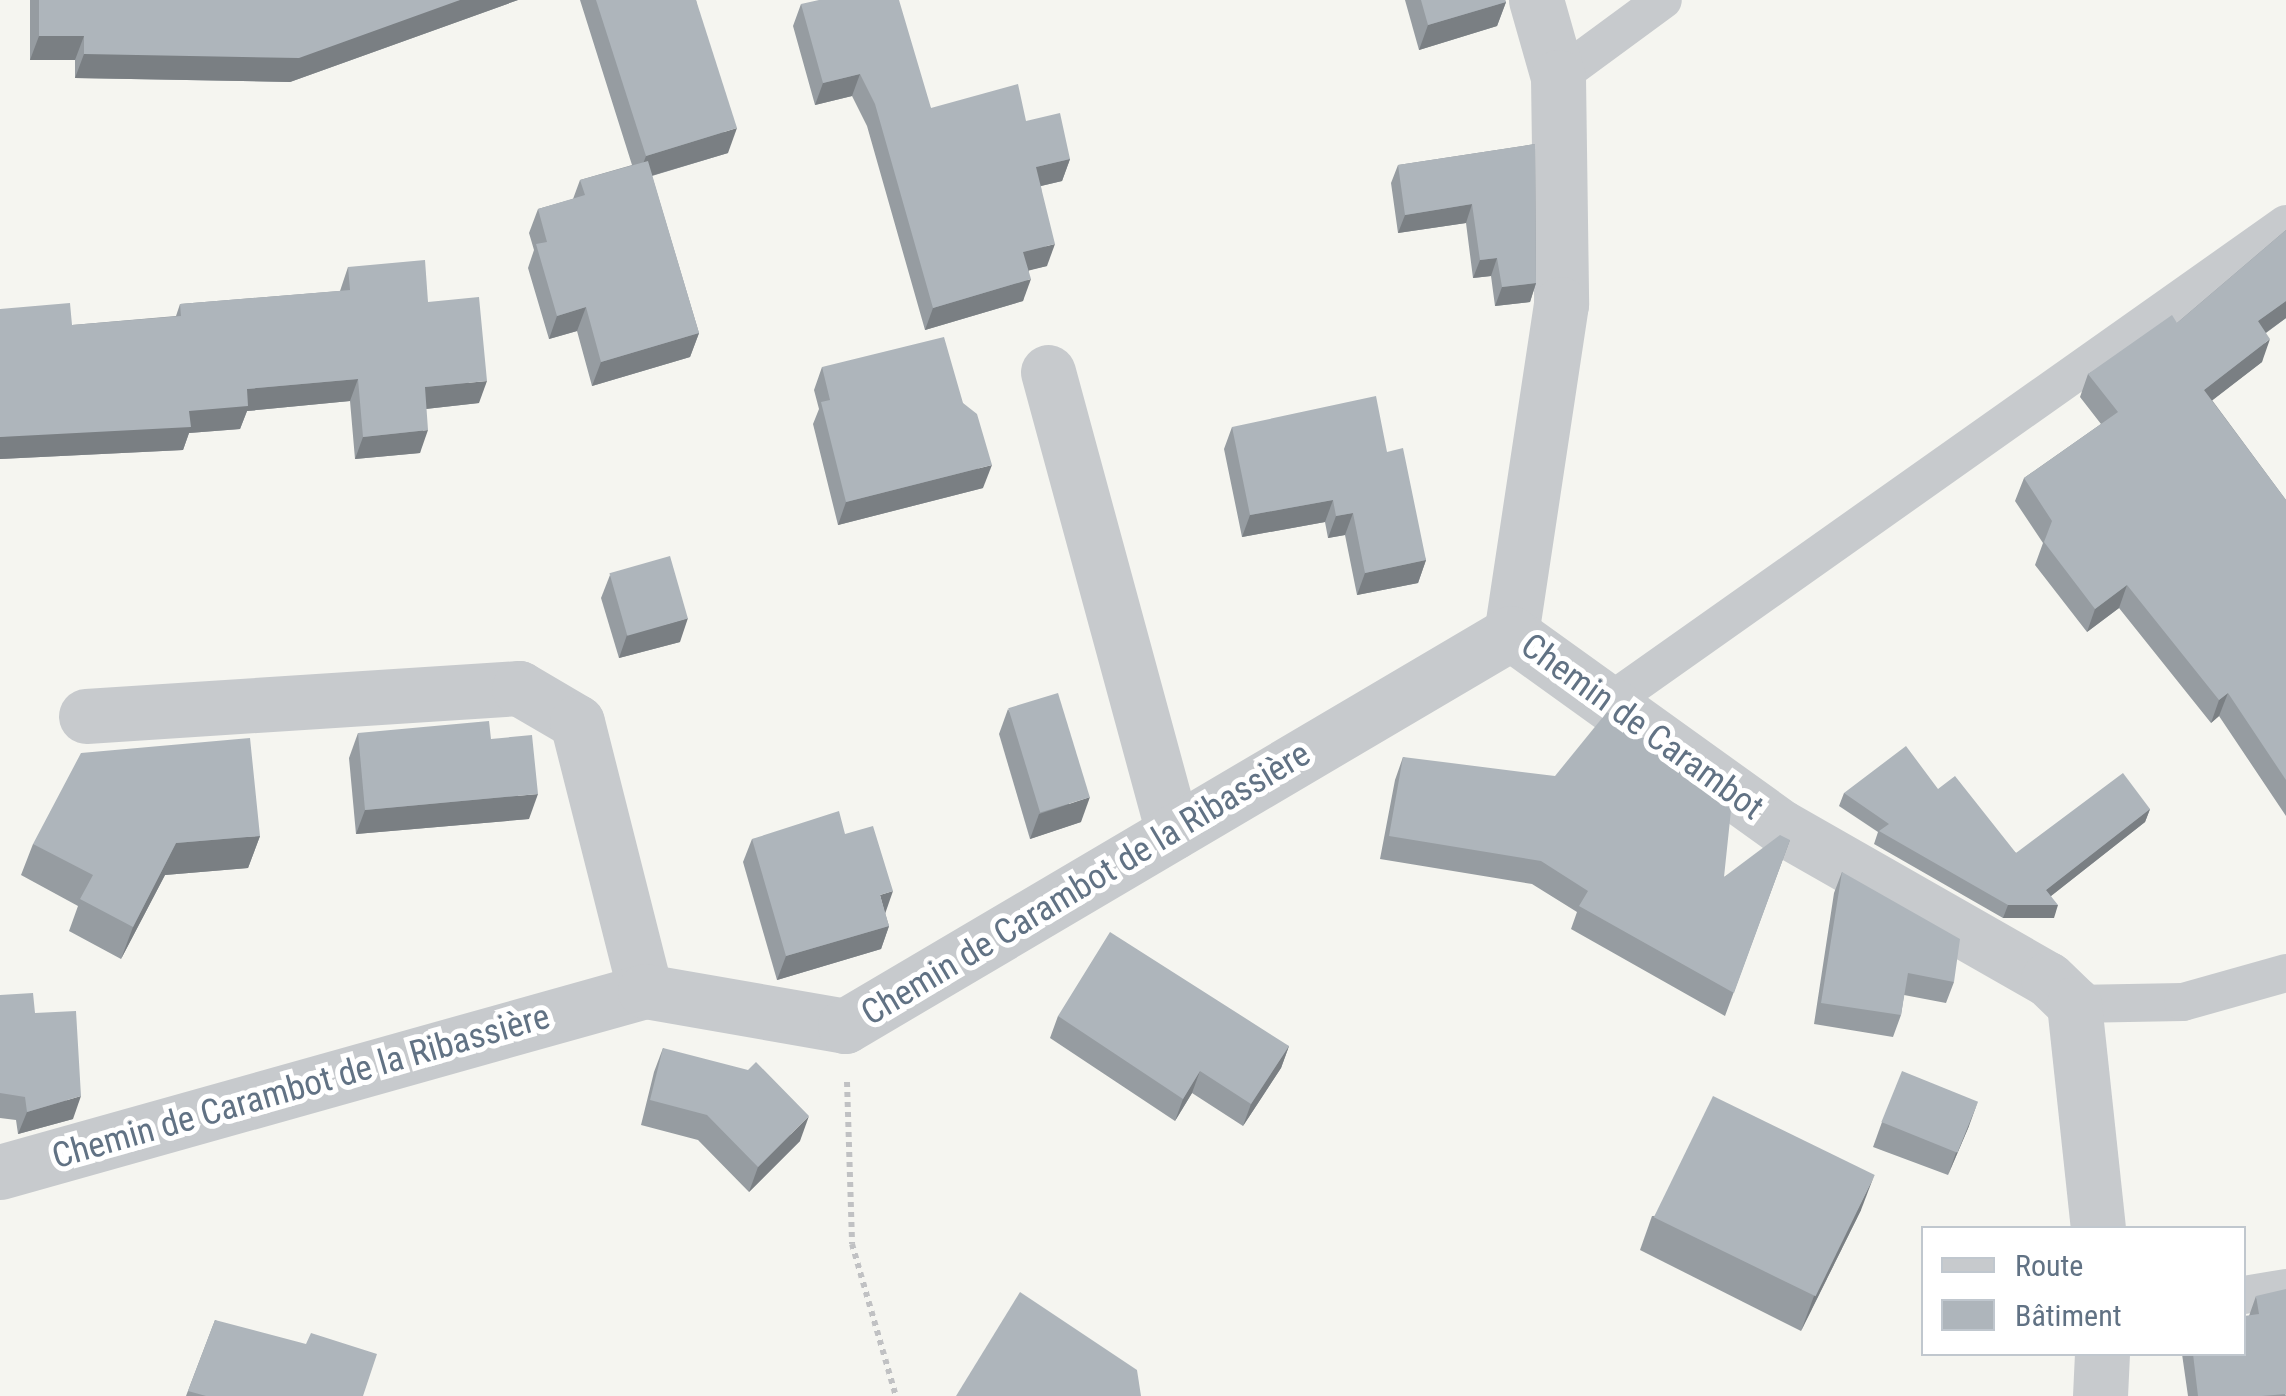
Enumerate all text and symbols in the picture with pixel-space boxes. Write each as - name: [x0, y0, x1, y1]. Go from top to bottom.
- street label: Chemin de Carambot: [1513, 625, 1771, 829]
- street label: Chemin de Carambot de la Ribassière: [854, 733, 1318, 1035]
- street label: Chemin de Carambot de la Ribassière: [47, 996, 555, 1178]
- legend: [1921, 1226, 2246, 1356]
- text: Route: [2015, 1248, 2083, 1283]
- text: Bâtiment: [2015, 1298, 2122, 1333]

